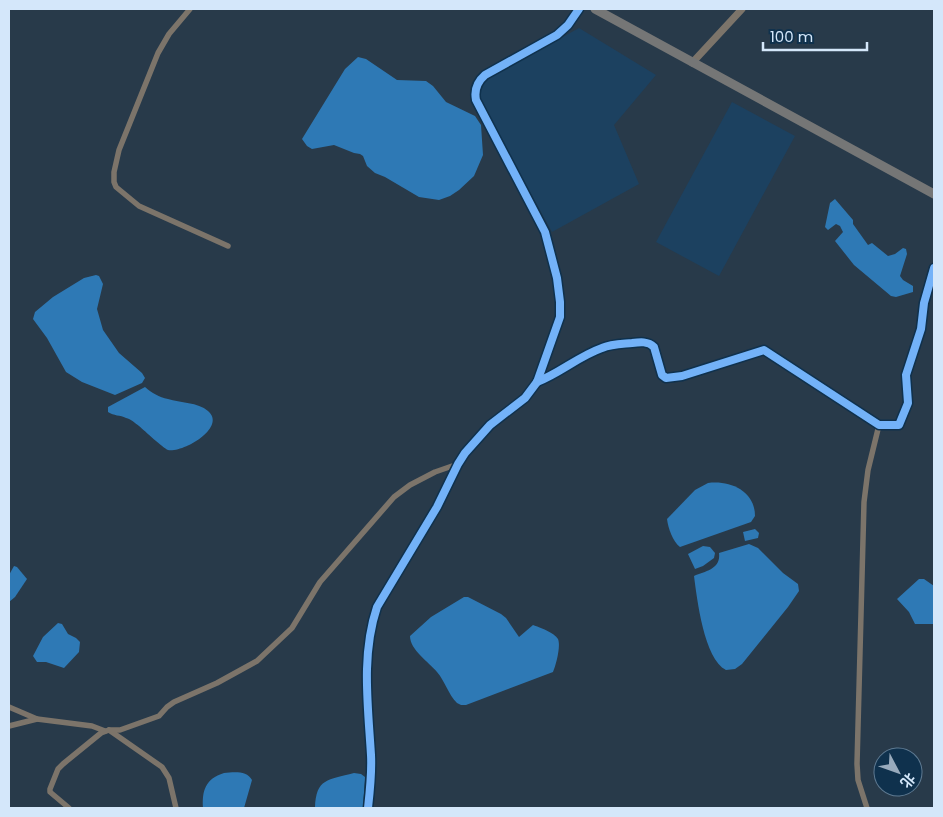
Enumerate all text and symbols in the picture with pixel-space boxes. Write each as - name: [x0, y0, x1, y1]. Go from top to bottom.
- scale bar: [763, 20, 867, 52]
- text: 100 m: [770, 26, 813, 47]
- north arrow: [873, 747, 923, 797]
- text: 北: [896, 769, 920, 792]

